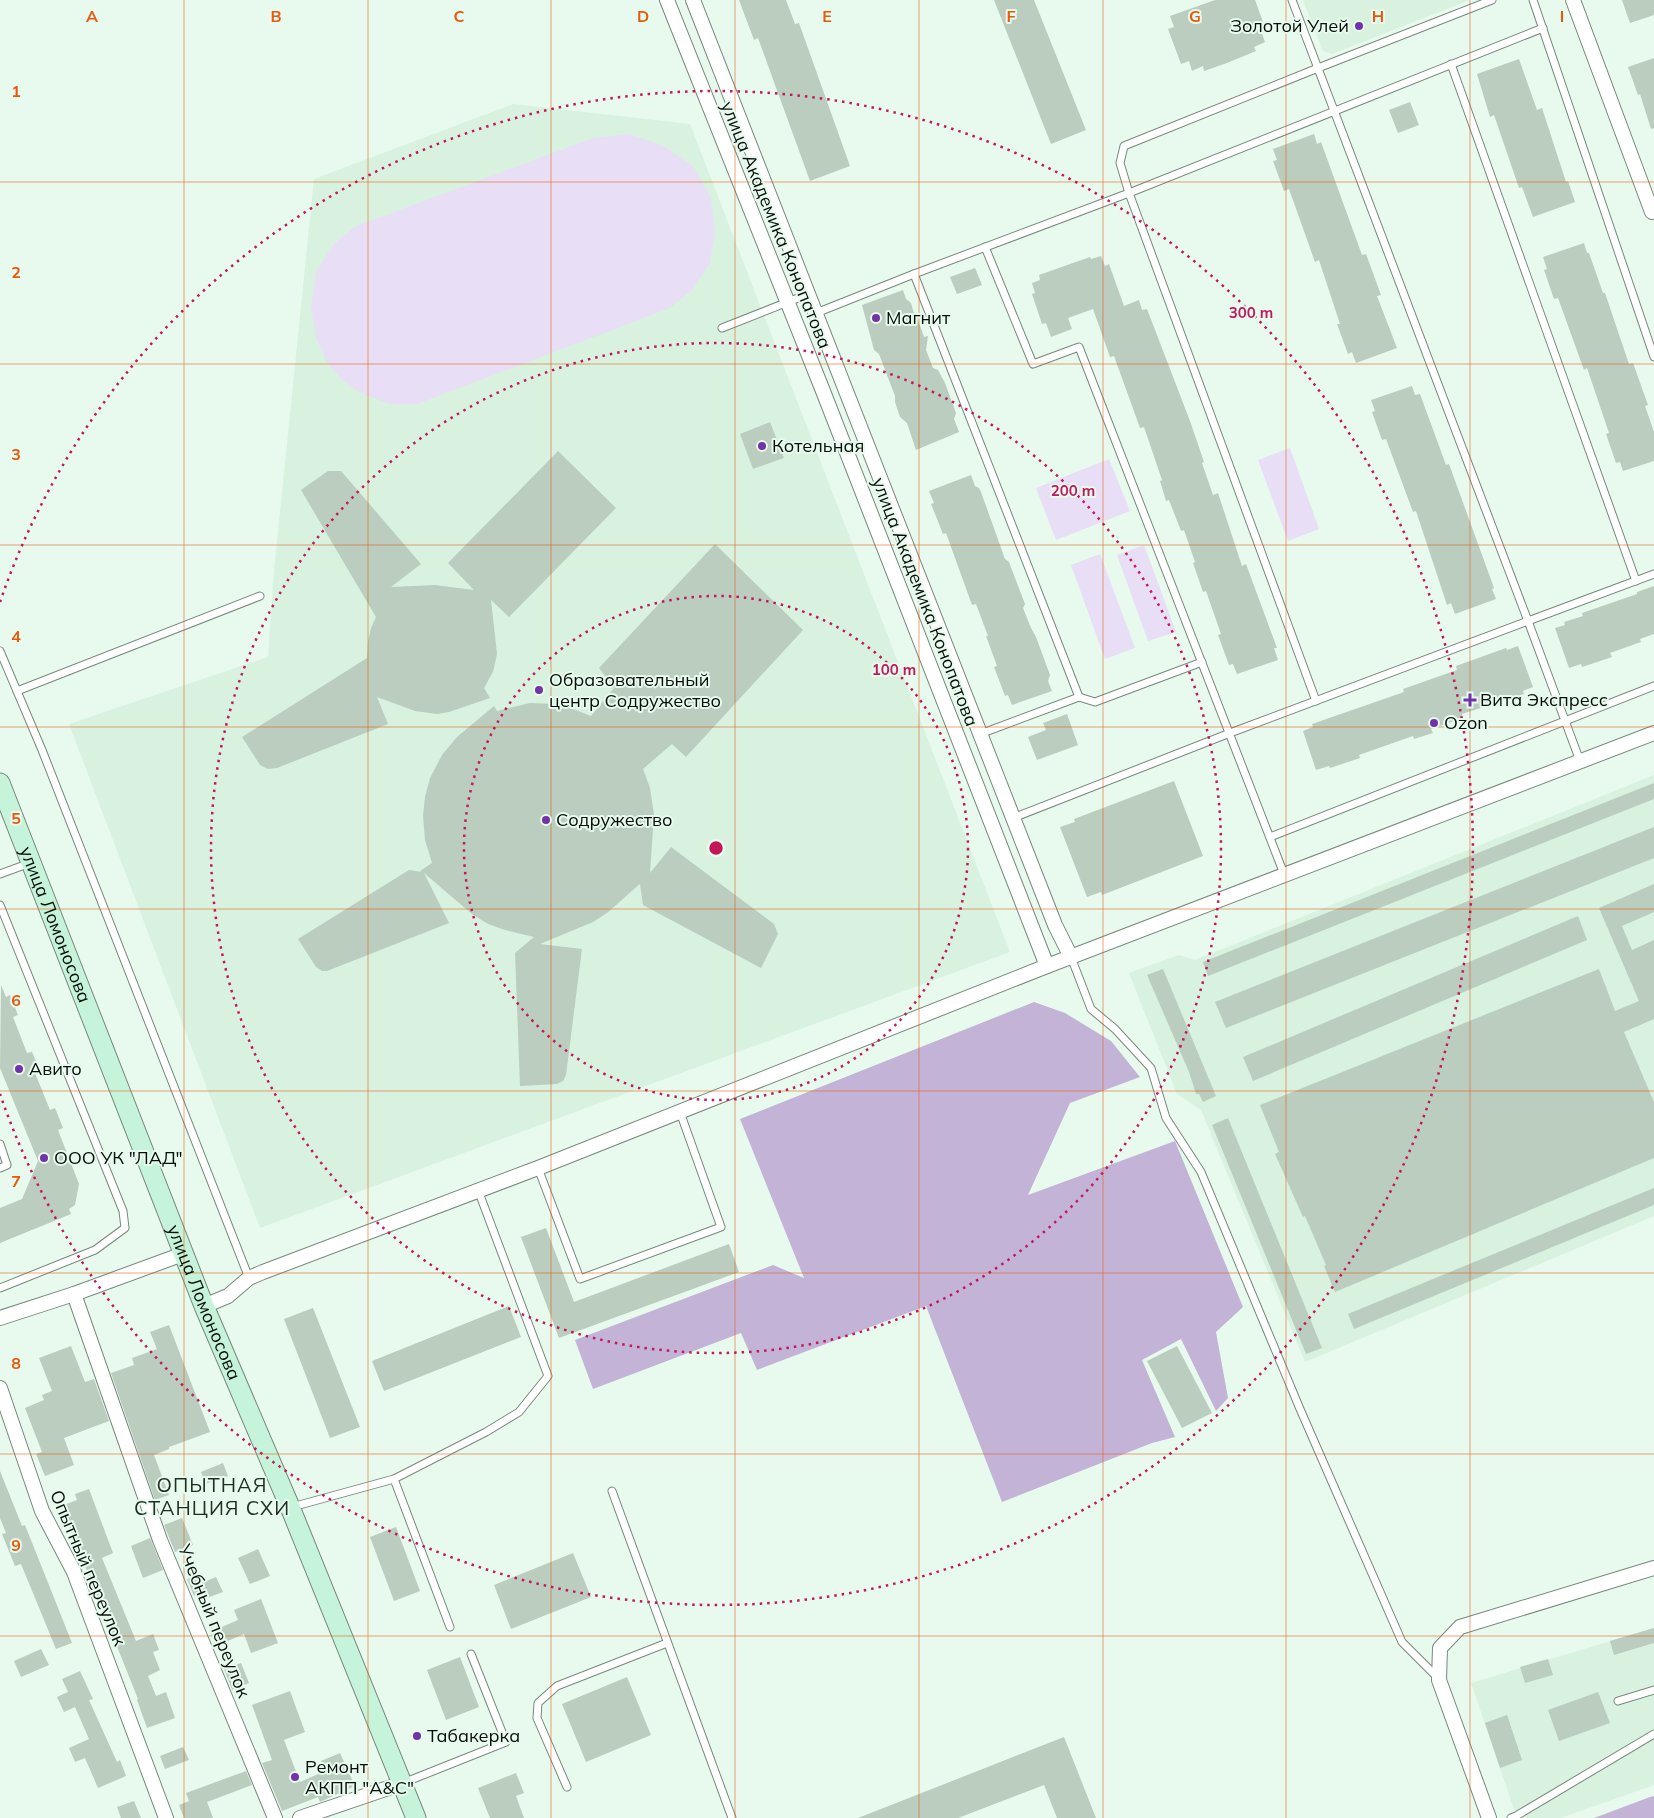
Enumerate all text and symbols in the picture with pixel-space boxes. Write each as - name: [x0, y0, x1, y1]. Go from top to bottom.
- text: A: [86, 6, 98, 26]
- text: B: [270, 6, 282, 26]
- text: C: [454, 6, 465, 26]
- text: D: [637, 6, 649, 26]
- text: E: [822, 6, 832, 26]
- text: F: [1006, 6, 1016, 26]
- text: G: [1189, 6, 1201, 26]
- text: H: [1372, 6, 1384, 26]
- text: I: [1560, 6, 1564, 26]
- place label: Золотой Улей: [1230, 14, 1349, 37]
- marker: Золотой Улей: [1353, 20, 1365, 32]
- text: 1: [11, 81, 21, 101]
- street label: улица Академика Конопатова: [716, 98, 837, 352]
- text: 2: [11, 262, 21, 282]
- text: 300 m: [1229, 303, 1273, 322]
- place label: Магнит: [886, 306, 951, 329]
- marker: Магнит: [870, 312, 882, 324]
- place label: Котельная: [772, 434, 864, 457]
- marker: Котельная: [756, 440, 768, 452]
- text: 3: [11, 444, 21, 464]
- street label: улица Академика Конопатова: [867, 474, 984, 730]
- text: 200 m: [1051, 481, 1095, 500]
- text: 4: [11, 626, 21, 646]
- text: 100 m: [872, 660, 916, 679]
- place label: Образовательный центр Содружество: [549, 668, 721, 712]
- marker: Образовательный центр Содружество: [533, 684, 545, 696]
- place label: Вита Экспресс: [1480, 688, 1608, 711]
- marker: Вита Экспресс: [1464, 694, 1476, 706]
- place label: Ozon: [1444, 711, 1488, 734]
- marker: Ozon: [1428, 717, 1440, 729]
- text: 5: [11, 808, 21, 828]
- place label: Содружество: [556, 808, 672, 831]
- marker: Содружество: [540, 814, 552, 826]
- centre of rings: [707, 839, 725, 857]
- street label: улица Ломоносова: [15, 843, 97, 1006]
- text: 6: [11, 990, 21, 1010]
- place label: Авито: [29, 1057, 82, 1080]
- marker: Авито: [13, 1063, 25, 1075]
- place label: ООО УК "ЛАД": [54, 1146, 183, 1169]
- marker: ООО УК "ЛАД": [38, 1152, 50, 1164]
- text: 7: [11, 1171, 21, 1191]
- street label: улица Ломоносова: [162, 1221, 246, 1383]
- text: 8: [11, 1353, 21, 1373]
- district label: ОПЫТНАЯ СТАНЦИЯ СХИ: [134, 1472, 290, 1520]
- street label: Опытный переулок: [45, 1486, 132, 1650]
- text: 9: [11, 1535, 21, 1555]
- street label: Учебный переулок: [173, 1540, 256, 1701]
- place label: Табакерка: [427, 1724, 520, 1747]
- marker: Табакерка: [411, 1730, 423, 1742]
- place label: Ремонт АКПП "A&C": [305, 1755, 414, 1799]
- marker: Ремонт АКПП "A&C": [289, 1771, 301, 1783]

